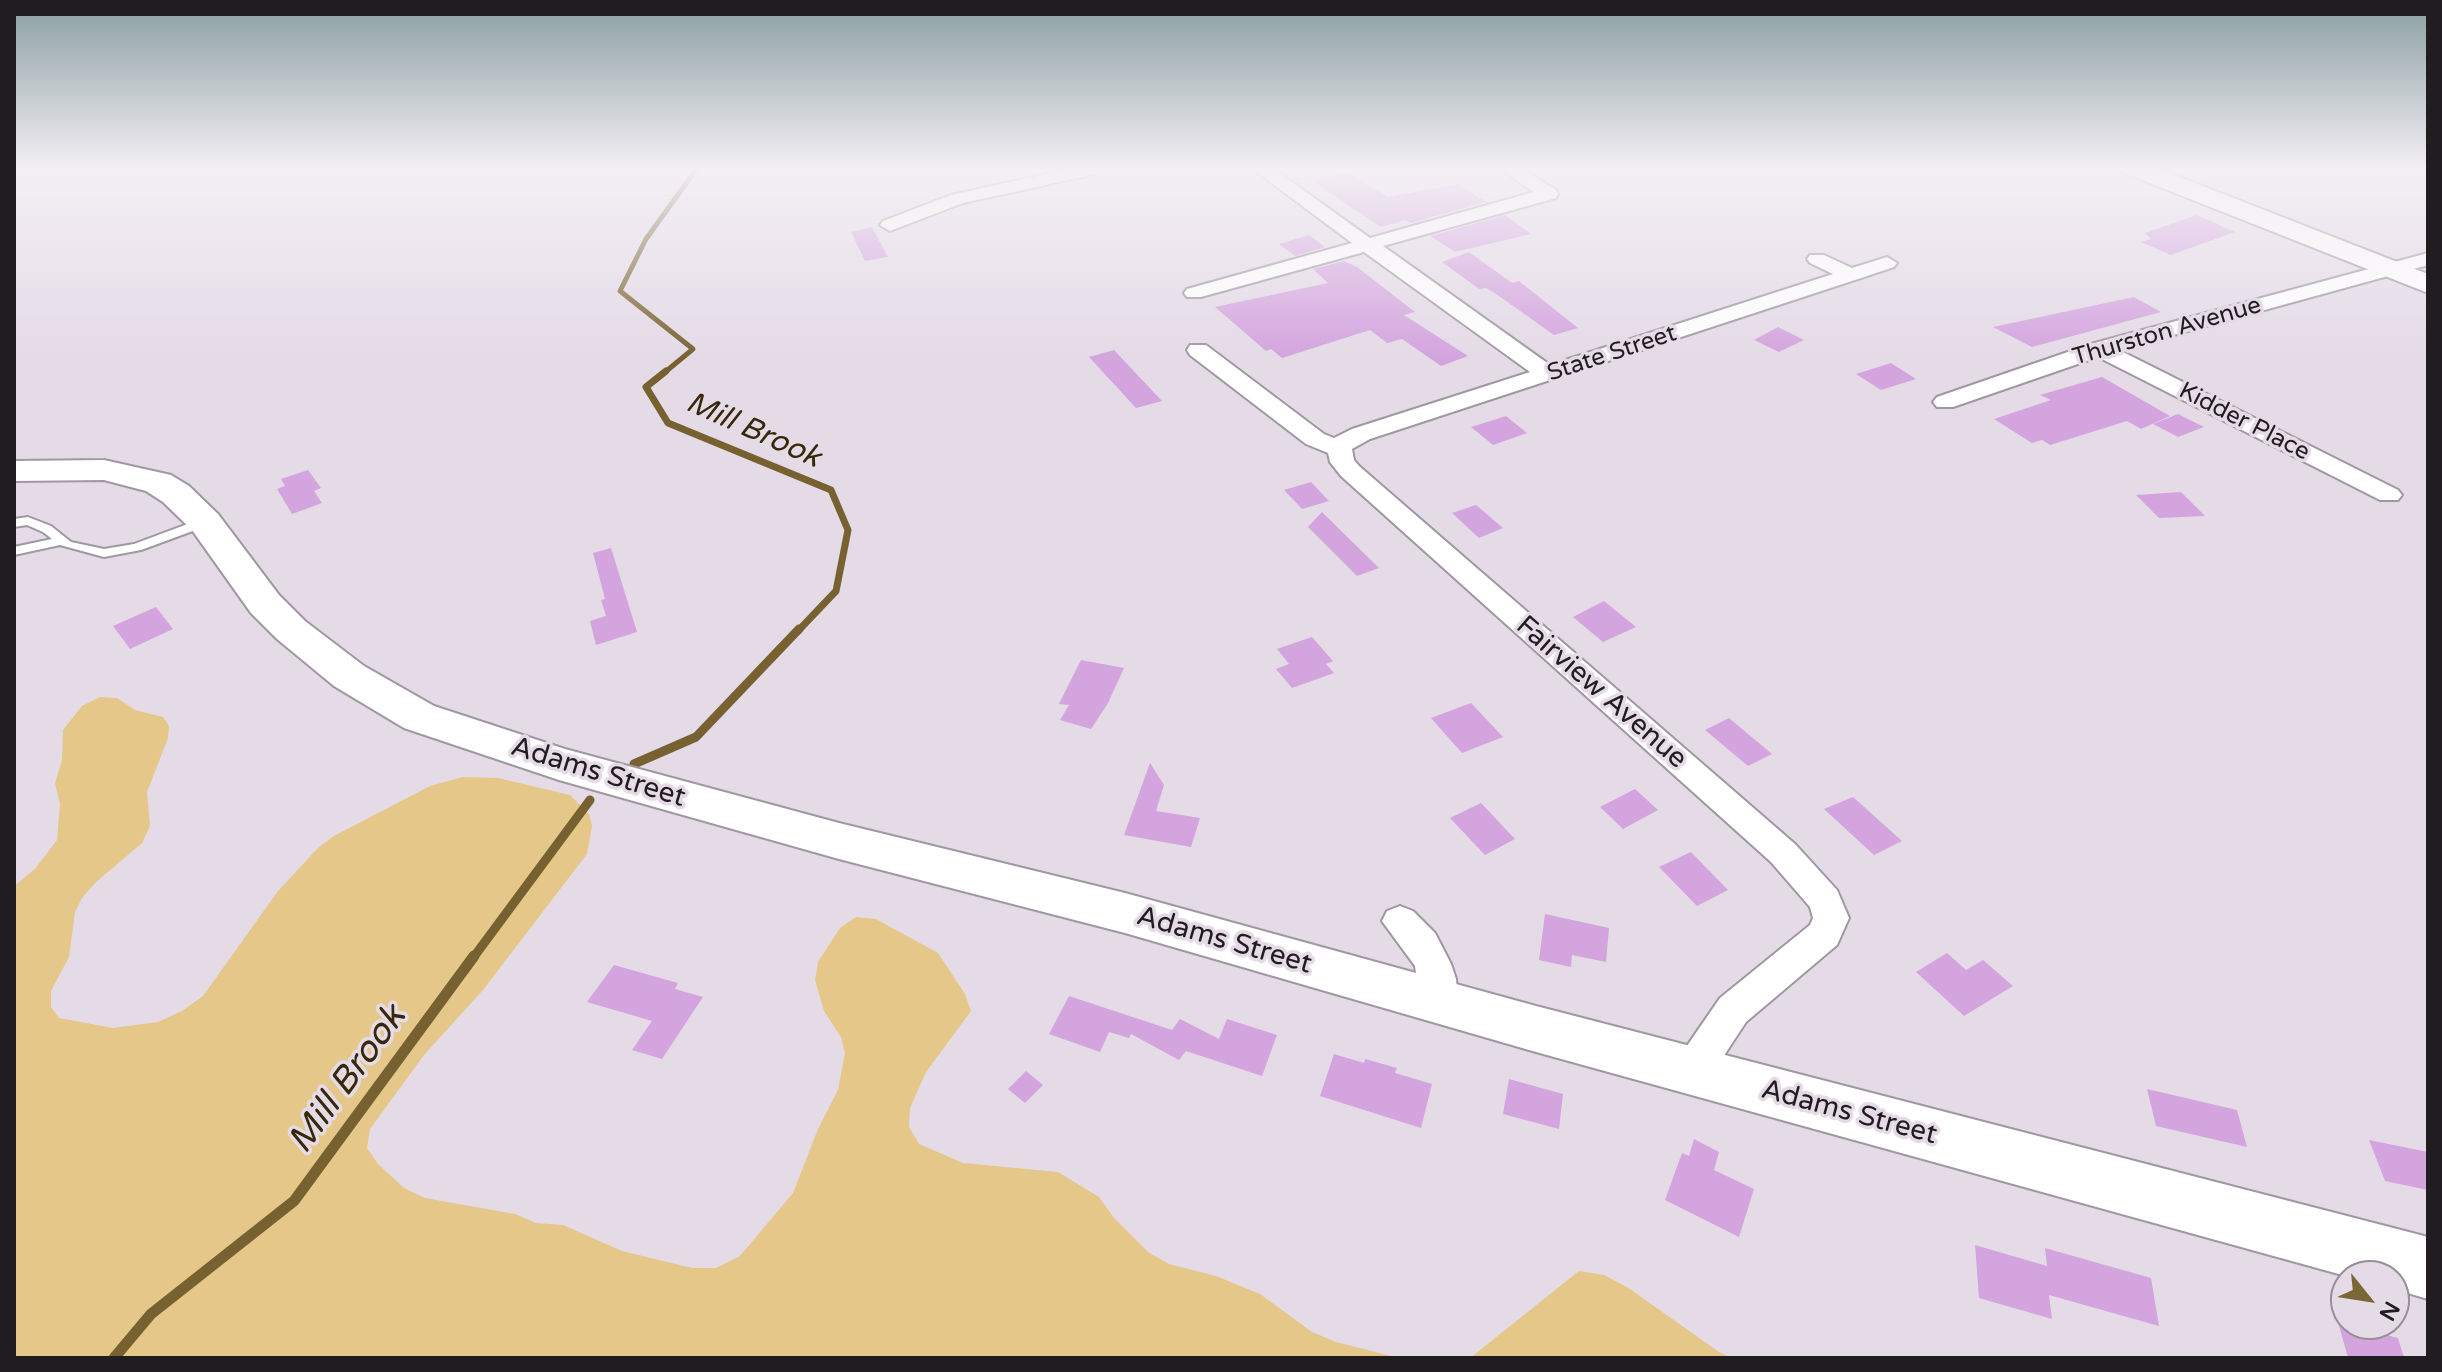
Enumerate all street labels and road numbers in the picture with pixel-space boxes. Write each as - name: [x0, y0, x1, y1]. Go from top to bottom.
- street label: Thurston Avenue: [2070, 291, 2264, 373]
- street label: State Street: [1544, 320, 1680, 388]
- street label: Kidder Place: [2174, 377, 2314, 467]
- street label: Fairview Avenue: [1509, 610, 1693, 776]
- street label: Adams Street: [507, 731, 689, 815]
- street label: Adams Street: [1133, 900, 1315, 982]
- street label: Adams Street: [1758, 1073, 1940, 1153]

